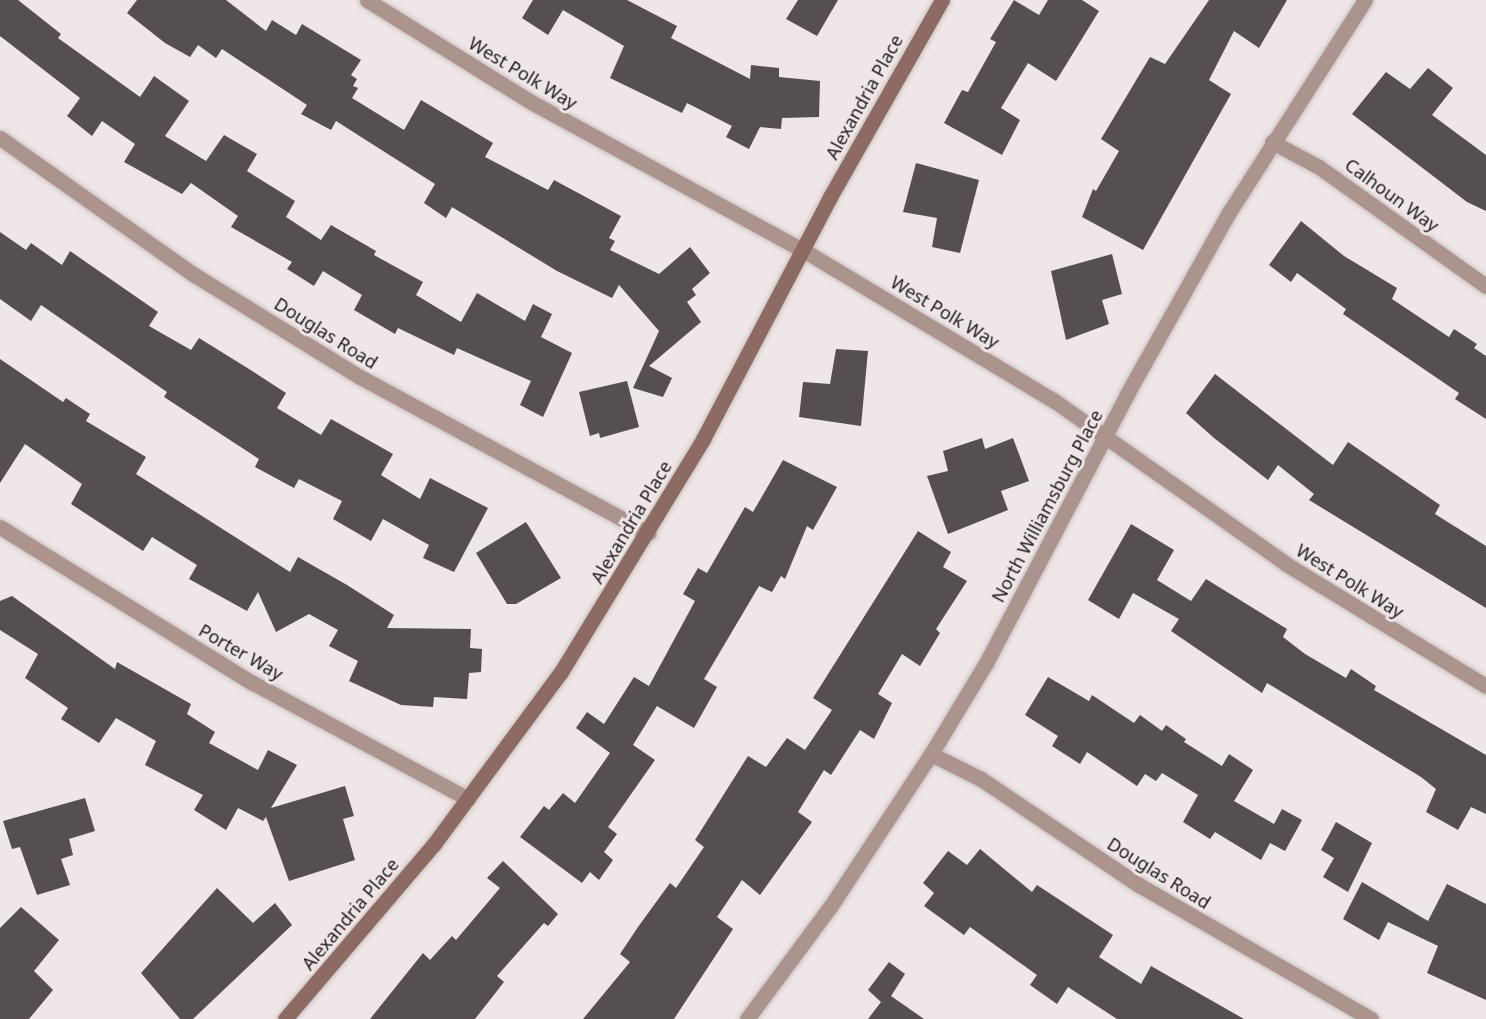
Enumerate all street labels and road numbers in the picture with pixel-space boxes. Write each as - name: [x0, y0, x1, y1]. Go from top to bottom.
- street label: Alexandria Place: [821, 31, 907, 163]
- street label: West Polk Way: [465, 32, 581, 114]
- street label: Calhoun Way: [1341, 154, 1443, 236]
- street label: West Polk Way: [887, 271, 1003, 353]
- street label: Douglas Road: [270, 293, 382, 373]
- street label: North Williamsburg Place: [987, 406, 1107, 606]
- street label: Alexandria Place: [586, 457, 676, 587]
- street label: West Polk Way: [1292, 539, 1408, 623]
- street label: Porter Way: [195, 619, 287, 685]
- street label: Douglas Road: [1103, 833, 1215, 913]
- street label: Alexandria Place: [297, 854, 403, 974]

